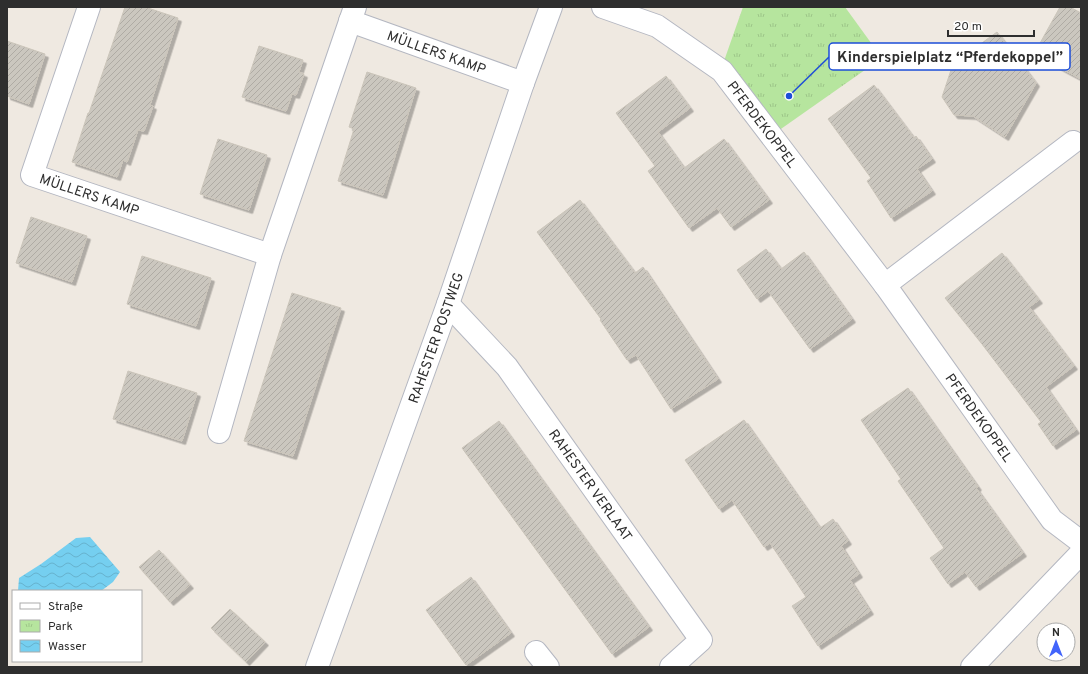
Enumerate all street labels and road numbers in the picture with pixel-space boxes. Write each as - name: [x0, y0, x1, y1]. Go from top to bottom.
- street label: MÜLLERS KAMP: [384, 28, 488, 79]
- street label: PFERDEKOPPEL: [723, 78, 800, 172]
- street label: MÜLLERS KAMP: [37, 171, 141, 220]
- street label: RAHESTER POSTWEG: [406, 270, 468, 406]
- street label: PFERDEKOPPEL: [941, 371, 1015, 466]
- street label: RAHESTER VERLAAT: [544, 427, 635, 545]

